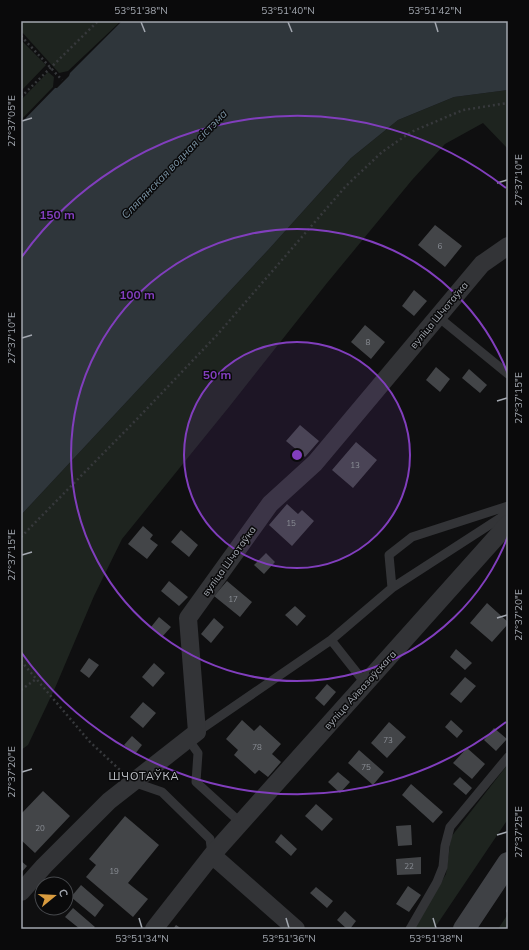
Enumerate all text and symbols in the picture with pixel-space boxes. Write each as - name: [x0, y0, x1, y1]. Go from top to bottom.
- text: 53°51'38"N: [114, 4, 168, 17]
- text: 53°51'40"N: [261, 4, 315, 17]
- text: 53°51'42"N: [408, 4, 462, 17]
- text: 27°37'05"E: [5, 95, 18, 147]
- water label: Сляпянская водная сістэма: [118, 106, 230, 222]
- text: 27°37'10"E: [512, 154, 525, 206]
- text: 150 m: [39, 207, 75, 222]
- house number: 6: [438, 241, 443, 251]
- street label: вуліца Шчотаўка: [407, 279, 471, 351]
- text: 100 m: [119, 287, 155, 302]
- text: 27°37'10"E: [5, 312, 18, 364]
- house number: 8: [366, 337, 371, 347]
- text: 50 m: [203, 367, 231, 382]
- text: 27°37'15"E: [512, 372, 525, 424]
- centre of rings: [290, 448, 304, 462]
- house number: 13: [350, 460, 360, 470]
- house number: 15: [286, 518, 296, 528]
- street label: вуліца Шчотаўка: [199, 523, 259, 599]
- text: 27°37'15"E: [5, 529, 18, 581]
- text: 27°37'20"E: [512, 589, 525, 641]
- house number: 17: [228, 594, 238, 604]
- street label: вуліца Айвазоўскага: [321, 648, 399, 732]
- house number: 73: [383, 735, 393, 745]
- house number: 78: [252, 742, 262, 752]
- text: 27°37'20"E: [5, 746, 18, 798]
- house number: 75: [361, 762, 371, 772]
- district label: ШЧОТАЎКА: [108, 769, 180, 783]
- text: 27°37'25"E: [512, 806, 525, 858]
- house number: 20: [35, 823, 45, 833]
- house number: 22: [404, 861, 414, 871]
- house number: 19: [109, 866, 119, 876]
- north arrow: [34, 876, 74, 916]
- text: С: [56, 887, 71, 899]
- text: 53°51'34"N: [115, 932, 169, 945]
- text: 53°51'36"N: [262, 932, 316, 945]
- text: 53°51'38"N: [409, 932, 463, 945]

